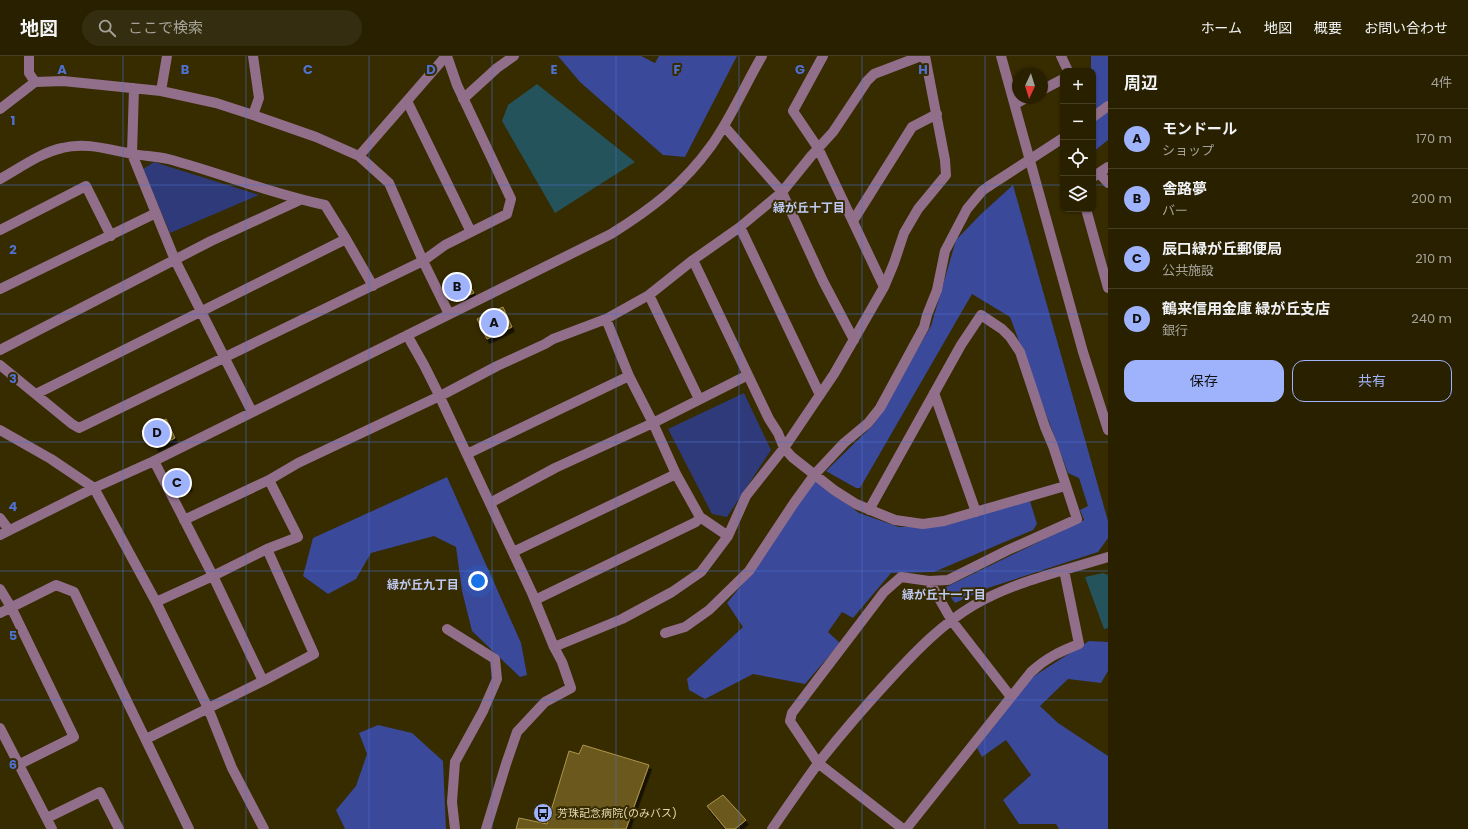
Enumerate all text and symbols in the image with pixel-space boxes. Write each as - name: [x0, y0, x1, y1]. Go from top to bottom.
- search box: [82, 10, 362, 46]
- text: 地図: [20, 15, 58, 42]
- icon: search: [96, 17, 118, 39]
- text: ここで検索: [128, 17, 203, 38]
- text: ホーム: [1200, 18, 1242, 38]
- text: 地図: [1264, 18, 1292, 38]
- text: 概要: [1314, 18, 1342, 38]
- text: お問い合わせ: [1364, 18, 1448, 38]
- text: A: [57, 60, 67, 79]
- text: B: [181, 60, 190, 79]
- text: C: [303, 60, 313, 79]
- text: D: [426, 60, 436, 79]
- text: E: [550, 60, 558, 79]
- text: F: [673, 60, 681, 79]
- text: G: [795, 60, 805, 79]
- text: H: [918, 60, 928, 79]
- north arrow: [1012, 68, 1048, 104]
- map controls: [1060, 68, 1096, 212]
- button: +: [1060, 68, 1096, 104]
- text: 周辺: [1124, 71, 1158, 95]
- text: 4件: [1431, 73, 1452, 92]
- button: −: [1060, 104, 1096, 140]
- text: 1: [11, 111, 15, 130]
- text: モンドール: [1162, 118, 1237, 139]
- text: A: [1132, 129, 1142, 148]
- text: 170 m: [1416, 129, 1452, 148]
- button: locate: [1060, 140, 1096, 176]
- text: ショップ: [1162, 141, 1214, 160]
- button: layers: [1060, 176, 1096, 212]
- text: 舎路夢: [1162, 178, 1207, 199]
- text: B: [1133, 189, 1141, 208]
- text: 200 m: [1411, 189, 1452, 208]
- district label: 緑が丘十丁目: [773, 199, 845, 216]
- text: バー: [1162, 201, 1188, 220]
- text: 辰口緑が丘郵便局: [1162, 238, 1282, 259]
- text: 2: [9, 240, 17, 259]
- text: C: [1132, 249, 1142, 268]
- text: 210 m: [1415, 249, 1452, 268]
- text: 公共施設: [1162, 261, 1214, 280]
- pin: B: [444, 272, 470, 302]
- text: 鶴来信用金庫 緑が丘支店: [1162, 298, 1330, 319]
- pin: A: [481, 308, 507, 338]
- text: D: [1132, 309, 1142, 328]
- text: 240 m: [1411, 309, 1452, 328]
- text: 銀行: [1162, 321, 1188, 340]
- button: 保存: [1124, 360, 1284, 402]
- button: 共有: [1292, 360, 1452, 402]
- text: 3: [9, 369, 17, 388]
- pin: D: [144, 418, 170, 448]
- pin: C: [164, 468, 190, 498]
- text: 4: [9, 497, 18, 516]
- your location: [468, 571, 488, 591]
- district label: 緑が丘九丁目: [387, 576, 459, 593]
- district label: 緑が丘十一丁目: [902, 586, 986, 603]
- text: 5: [9, 626, 17, 645]
- text: 6: [9, 755, 17, 774]
- bus stop icon: 芳珠記念病院(のみバス): [532, 802, 554, 824]
- place label: 芳珠記念病院(のみバス): [557, 805, 677, 821]

